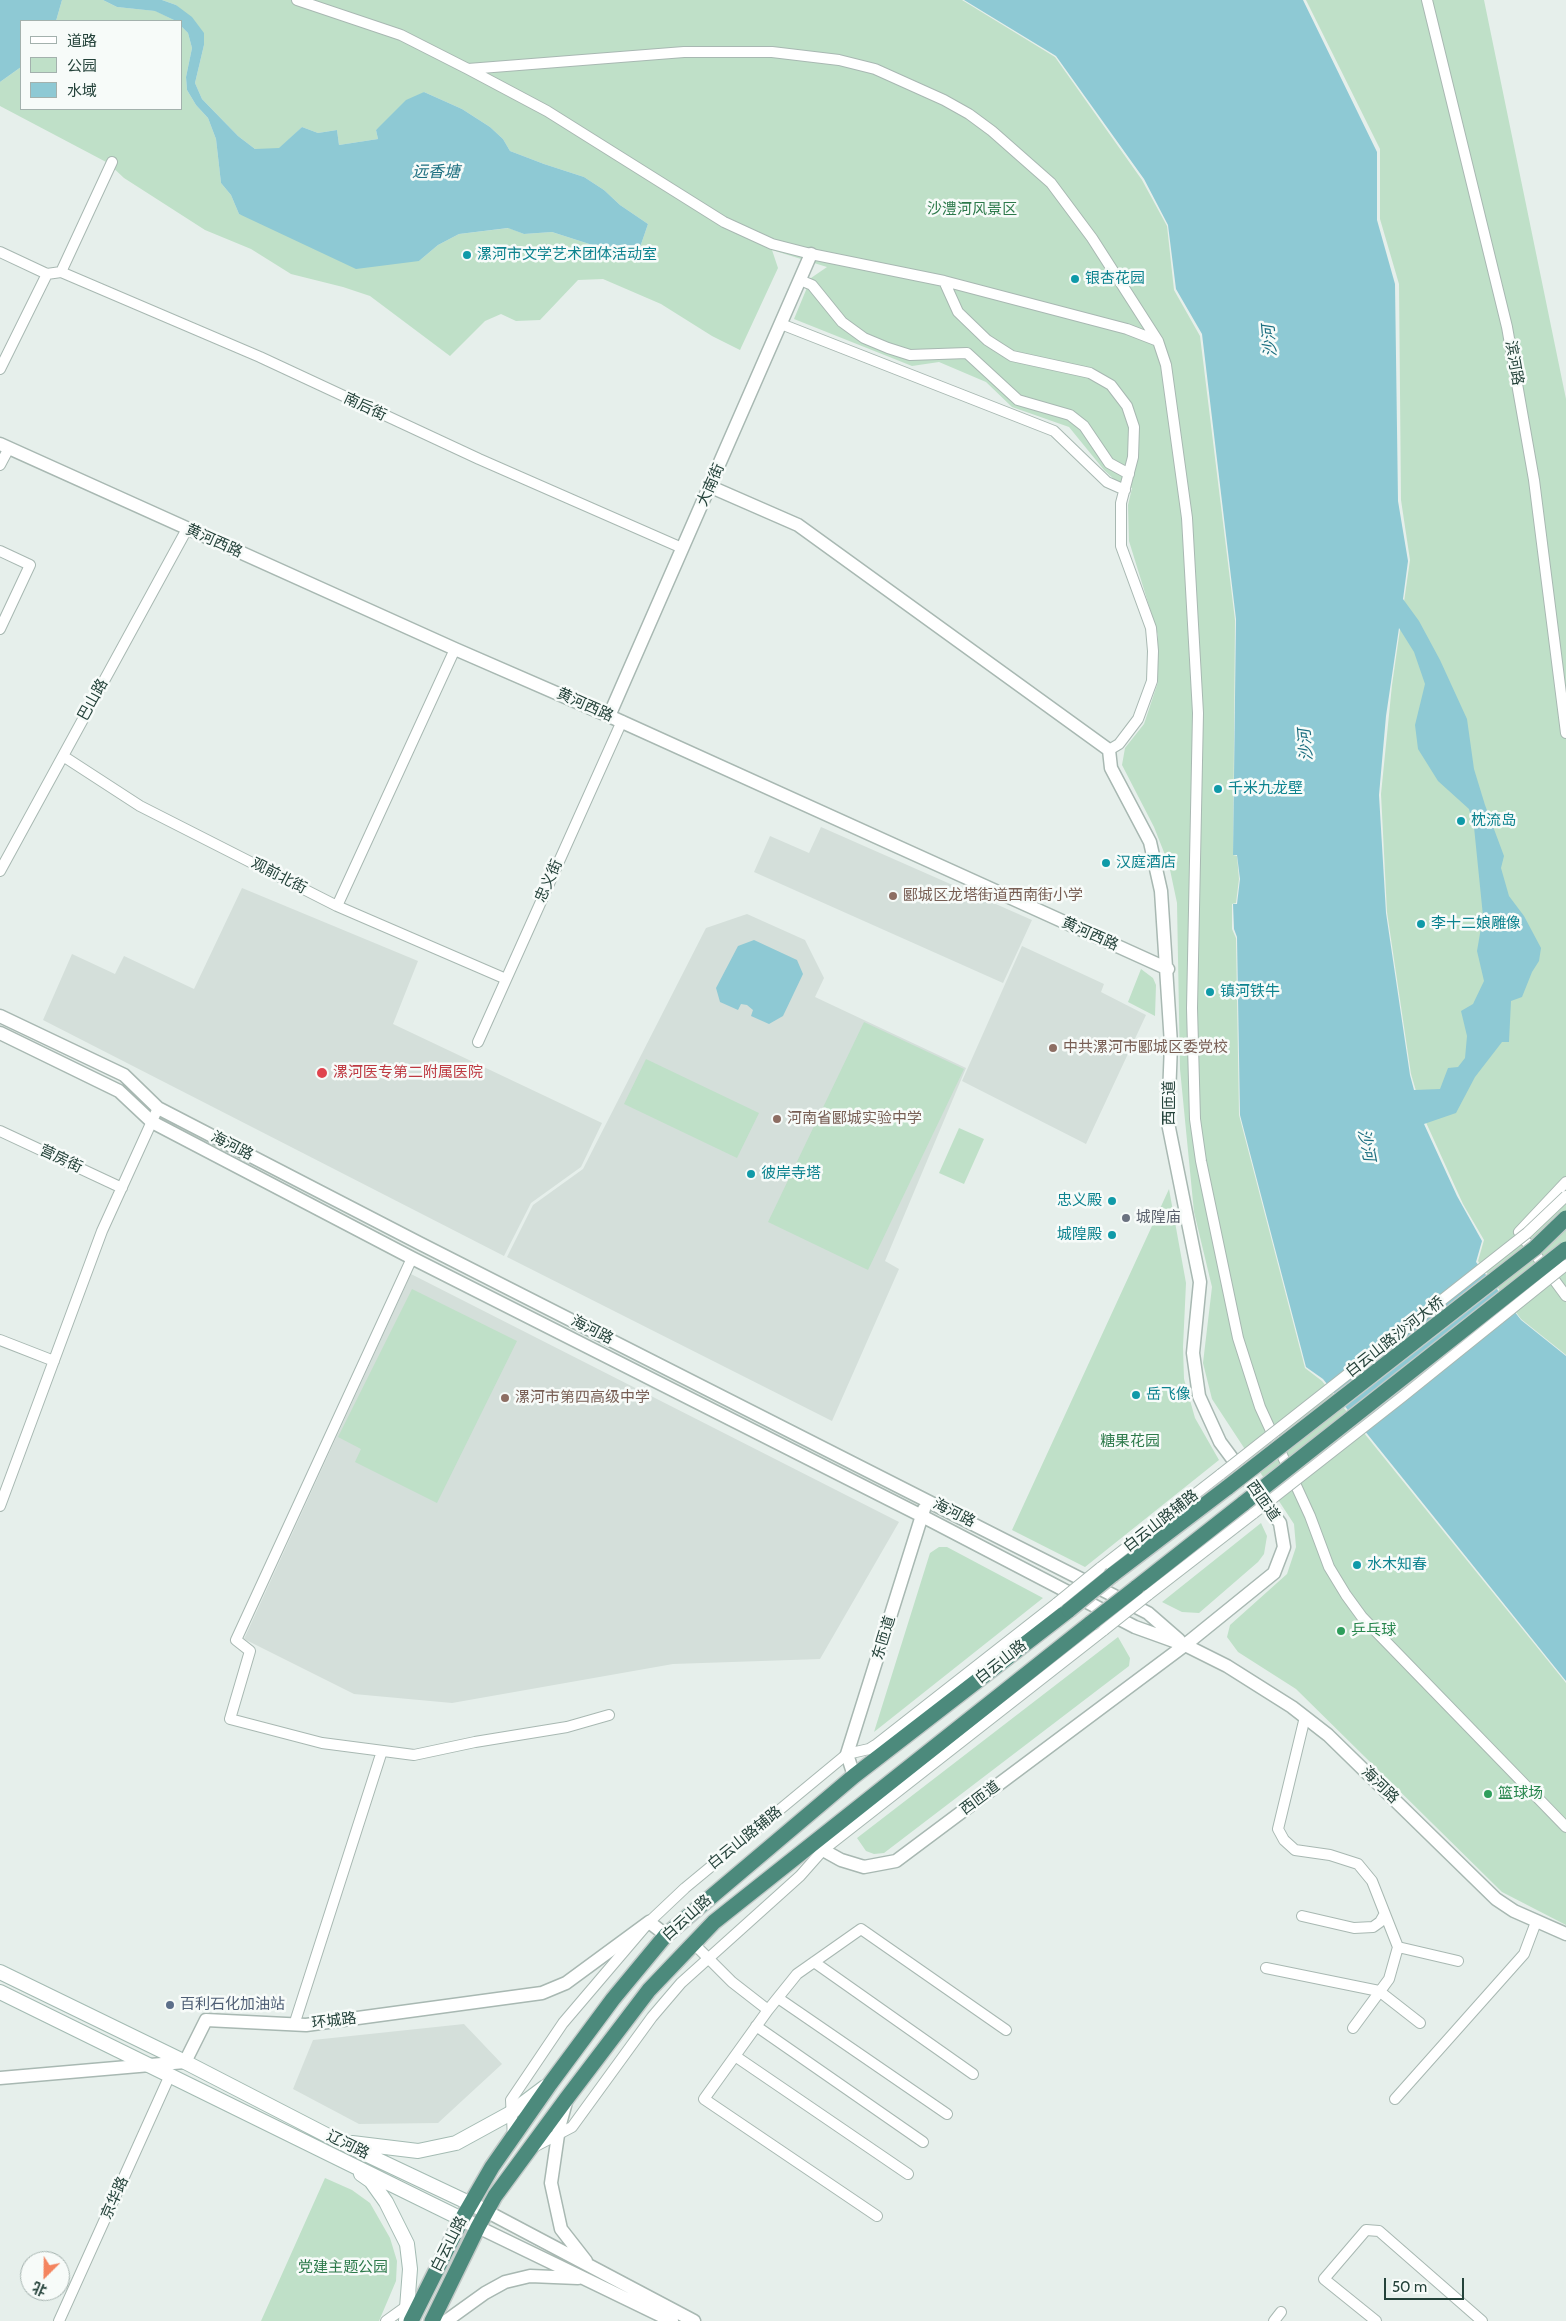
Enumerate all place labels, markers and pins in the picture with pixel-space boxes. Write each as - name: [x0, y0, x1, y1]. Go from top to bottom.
- place label: 漯河市文学艺术团体活动室: [477, 246, 657, 264]
- marker: 漯河市文学艺术团体活动室: [461, 249, 473, 261]
- place label: 银杏花园: [1085, 270, 1145, 288]
- marker: 银杏花园: [1069, 273, 1081, 285]
- place label: 千米九龙壁: [1228, 780, 1303, 798]
- marker: 千米九龙壁: [1212, 783, 1224, 795]
- place label: 枕流岛: [1471, 812, 1516, 830]
- marker: 枕流岛: [1455, 815, 1467, 827]
- place label: 汉庭酒店: [1116, 854, 1176, 872]
- marker: 汉庭酒店: [1100, 857, 1112, 869]
- place label: 郾城区龙塔街道西南街小学: [903, 887, 1083, 905]
- marker: 郾城区龙塔街道西南街小学: [887, 890, 899, 902]
- place label: 李十二娘雕像: [1431, 915, 1521, 933]
- marker: 李十二娘雕像: [1415, 918, 1427, 930]
- place label: 镇河铁牛: [1220, 983, 1280, 1001]
- marker: 镇河铁牛: [1204, 986, 1216, 998]
- place label: 中共漯河市郾城区委党校: [1063, 1039, 1228, 1057]
- marker: 中共漯河市郾城区委党校: [1047, 1042, 1059, 1054]
- place label: 漯河医专第二附属医院: [333, 1064, 483, 1082]
- marker: 漯河医专第二附属医院: [315, 1066, 329, 1080]
- place label: 河南省郾城实验中学: [787, 1110, 922, 1128]
- marker: 河南省郾城实验中学: [771, 1113, 783, 1125]
- place label: 彼岸寺塔: [761, 1165, 821, 1183]
- marker: 彼岸寺塔: [745, 1168, 757, 1180]
- place label: 忠义殿: [1057, 1192, 1102, 1210]
- marker: 忠义殿: [1106, 1195, 1118, 1207]
- place label: 城隍庙: [1136, 1209, 1181, 1227]
- marker: 城隍庙: [1120, 1212, 1132, 1224]
- place label: 城隍殿: [1057, 1226, 1102, 1244]
- marker: 城隍殿: [1106, 1229, 1118, 1241]
- place label: 岳飞像: [1146, 1386, 1191, 1404]
- place label: 漯河市第四高级中学: [515, 1389, 650, 1407]
- marker: 岳飞像: [1130, 1389, 1142, 1401]
- marker: 漯河市第四高级中学: [499, 1392, 511, 1404]
- place label: 水木知春: [1367, 1556, 1427, 1574]
- marker: 水木知春: [1351, 1559, 1363, 1571]
- place label: 乒乓球: [1351, 1622, 1396, 1640]
- marker: 乒乓球: [1335, 1625, 1347, 1637]
- place label: 篮球场: [1498, 1785, 1543, 1803]
- marker: 篮球场: [1482, 1788, 1494, 1800]
- place label: 百利石化加油站: [180, 1996, 285, 2014]
- marker: 百利石化加油站: [164, 1999, 176, 2011]

